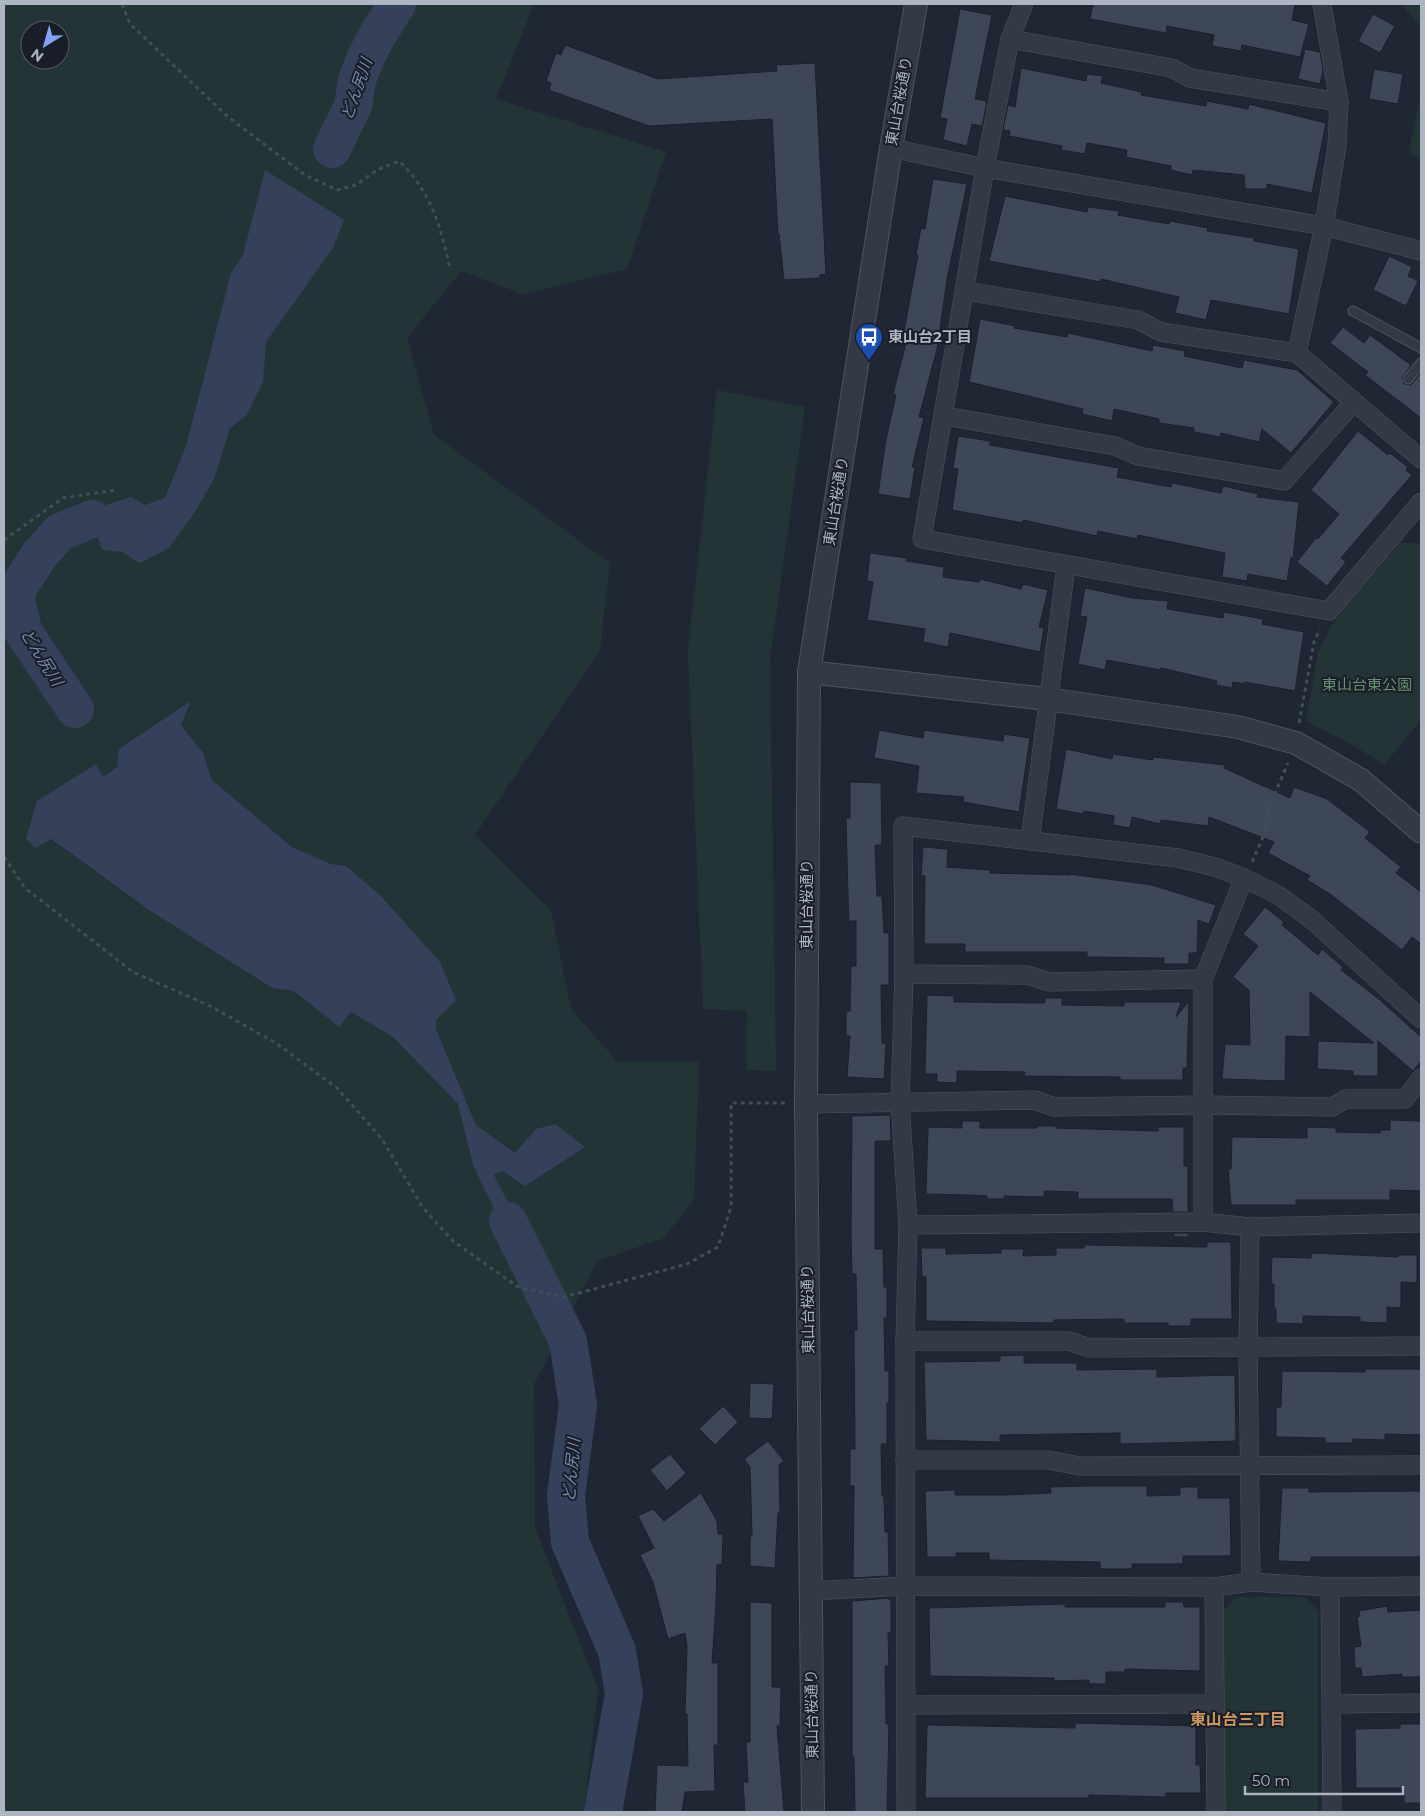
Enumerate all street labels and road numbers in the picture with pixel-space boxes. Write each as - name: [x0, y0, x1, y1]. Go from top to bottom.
- street label: 東山台桜通り: [881, 55, 916, 147]
- street label: 東山台桜通り: [819, 455, 852, 547]
- street label: 東山台桜通り: [797, 859, 816, 949]
- street label: 東山台桜通り: [797, 1264, 818, 1354]
- street label: 東山台桜通り: [801, 1669, 822, 1759]

